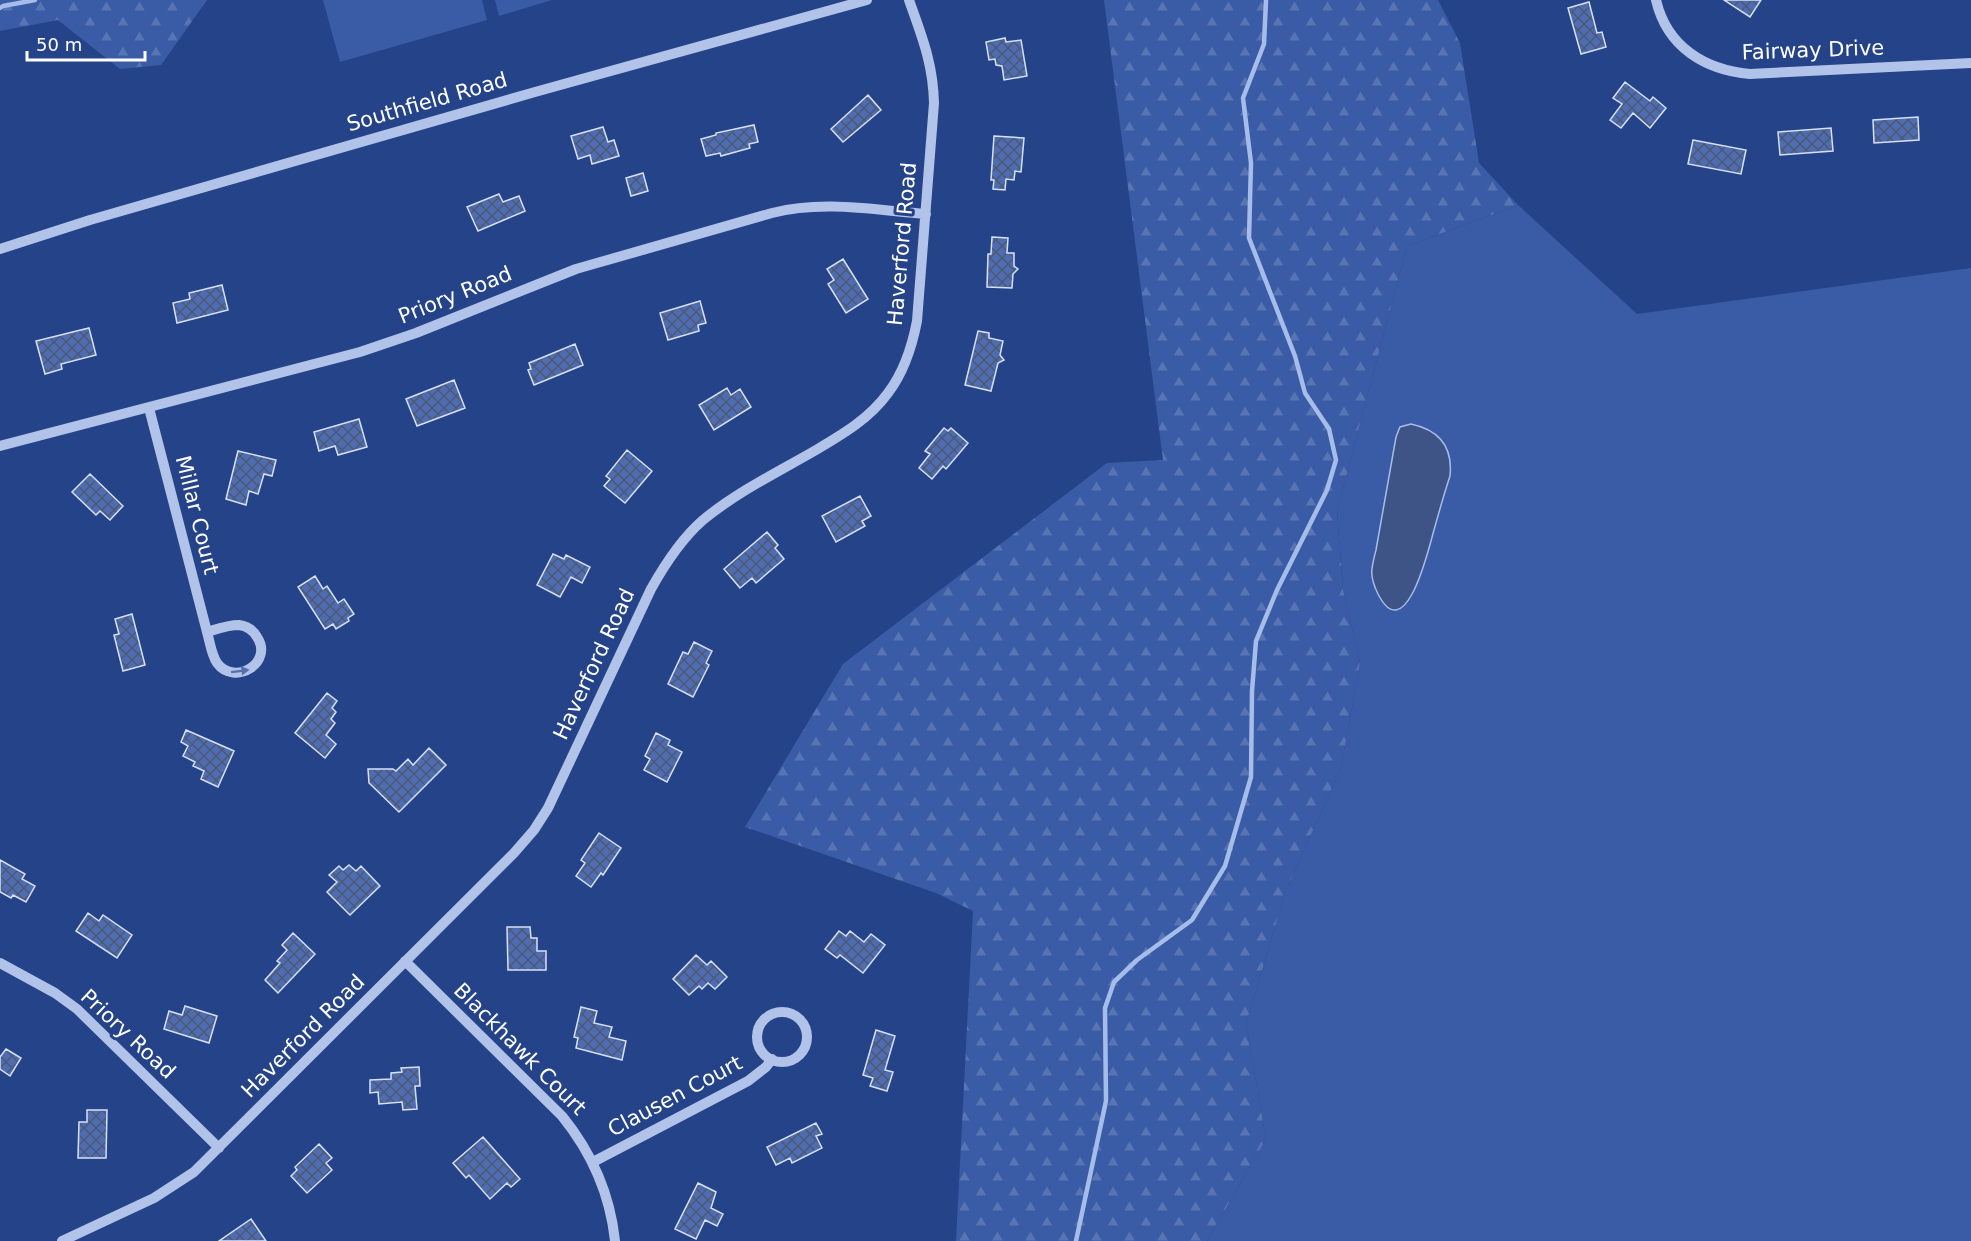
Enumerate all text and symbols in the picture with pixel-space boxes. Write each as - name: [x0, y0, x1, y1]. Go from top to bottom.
- scale bar: [27, 24, 146, 62]
- text: 50 m: [36, 34, 82, 55]
- street label: Fairway Drive: [1741, 36, 1885, 64]
- street label: Southfield Road: [344, 68, 510, 136]
- street label: Haverford Road: [883, 161, 921, 327]
- street label: Priory Road: [395, 261, 515, 329]
- street label: Millar Court: [171, 453, 223, 577]
- street label: Haverford Road: [548, 585, 640, 743]
- one-way arrow: [230, 666, 249, 675]
- street label: Haverford Road: [237, 970, 369, 1102]
- street label: Blackhawk Court: [449, 978, 591, 1120]
- street label: Priory Road: [76, 984, 180, 1084]
- street label: Clausen Court: [604, 1051, 746, 1141]

